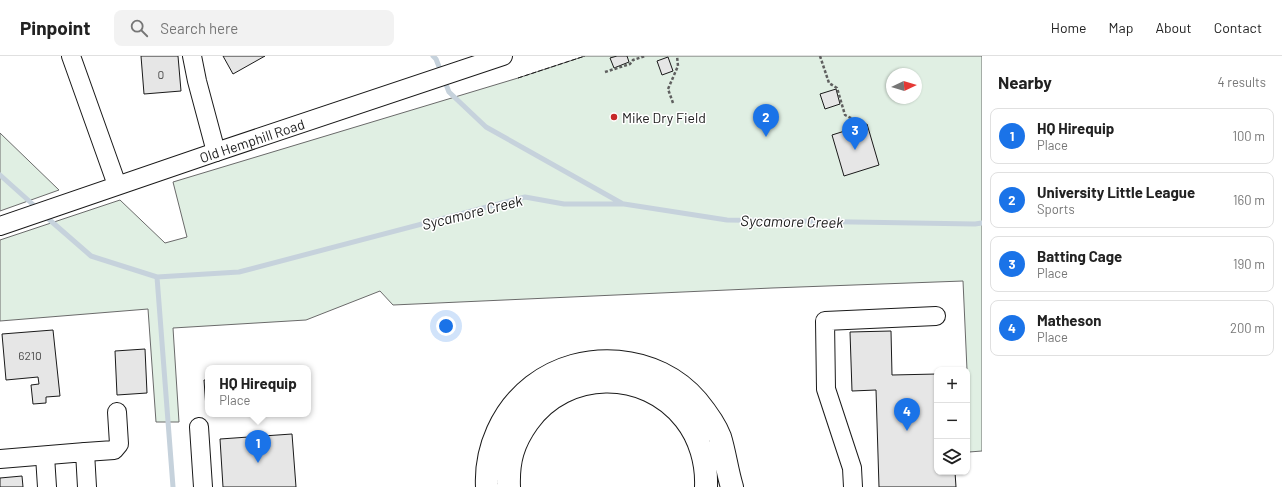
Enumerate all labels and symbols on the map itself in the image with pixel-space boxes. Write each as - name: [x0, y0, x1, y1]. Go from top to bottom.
- house number: 0: [158, 67, 164, 81]
- north arrow: [886, 68, 922, 104]
- pin: 2: [753, 104, 779, 137]
- place label: Mike Dry Field: [622, 109, 706, 126]
- marker: Mike Dry Field: [609, 112, 619, 122]
- street label: Old Hemphill Road: [197, 115, 306, 166]
- pin: 3: [842, 117, 868, 150]
- water label: Sycamore Creek: [420, 191, 525, 233]
- water label: Sycamore Creek: [740, 211, 844, 231]
- your location: [436, 316, 456, 336]
- house number: 6210: [18, 348, 42, 362]
- pin: 4: [894, 398, 920, 431]
- pin: 1: [245, 430, 271, 463]

